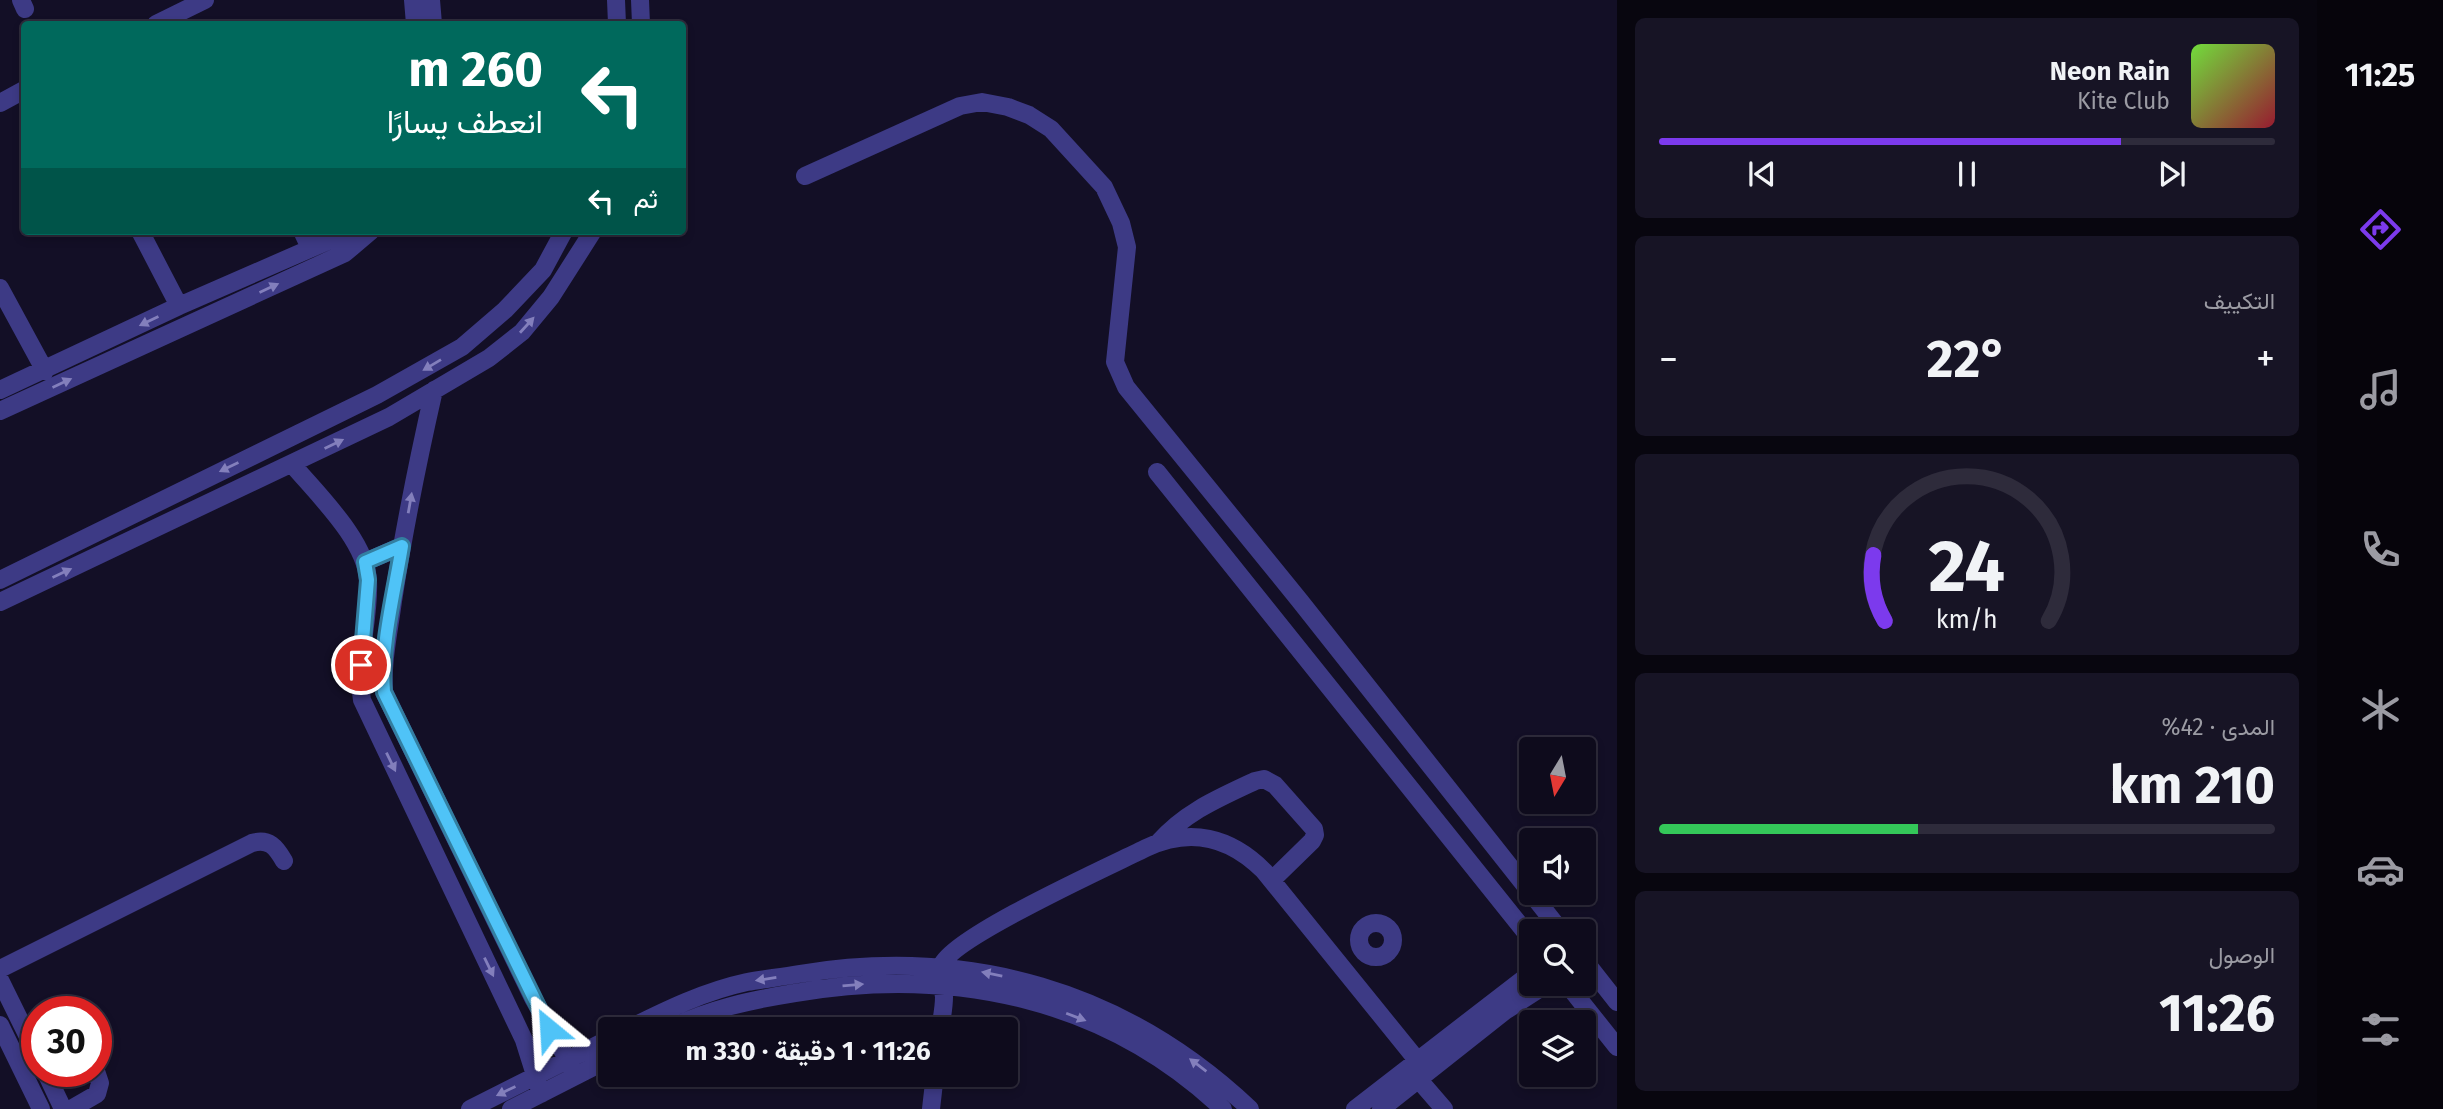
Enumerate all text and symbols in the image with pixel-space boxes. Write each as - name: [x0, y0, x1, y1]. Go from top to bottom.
- text: 260 m: [408, 40, 543, 99]
- icon: left: [567, 49, 658, 140]
- text: Neon Rain: [2050, 56, 2170, 87]
- text: 11:25: [2345, 56, 2415, 94]
- text: Kite Club: [2077, 87, 2170, 115]
- text: انعطف يسارًا: [387, 103, 543, 141]
- icon: previous: [1743, 155, 1781, 193]
- icon: pause: [1948, 155, 1986, 193]
- icon: next: [2153, 155, 2191, 193]
- icon: left: [582, 182, 620, 220]
- text: ثم: [634, 184, 658, 215]
- icon: directions: [2356, 205, 2405, 254]
- one-way arrow: [259, 282, 279, 294]
- text: التكييف: [2204, 287, 2275, 315]
- one-way arrow: [139, 315, 159, 327]
- one-way arrow: [519, 317, 534, 334]
- text: 22°: [1927, 328, 2007, 391]
- text: −: [1659, 336, 1678, 382]
- text: +: [2256, 336, 2275, 382]
- one-way arrow: [423, 358, 442, 371]
- icon: music: [2356, 365, 2405, 414]
- one-way arrow: [52, 377, 72, 389]
- one-way arrow: [324, 438, 344, 449]
- one-way arrow: [219, 462, 239, 473]
- one-way arrow: [405, 492, 416, 514]
- text: 24: [1929, 523, 2005, 610]
- icon: phone: [2356, 525, 2405, 574]
- one-way arrow: [52, 567, 72, 578]
- text: km/h: [1936, 604, 1998, 634]
- pin: [331, 635, 391, 695]
- icon: arrive: [342, 646, 380, 684]
- icon: climate: [2356, 685, 2405, 734]
- text: المدى · 42%: [2162, 713, 2275, 741]
- north arrow: [1519, 737, 1596, 814]
- map controls: [1519, 737, 1596, 1087]
- one-way arrow: [385, 752, 397, 772]
- text: 210 km: [2110, 754, 2275, 817]
- button: sound: [1519, 828, 1596, 905]
- icon: car: [2356, 845, 2405, 894]
- button: search: [1519, 919, 1596, 996]
- text: الوصول: [2209, 941, 2275, 969]
- one-way arrow: [483, 957, 495, 977]
- one-way arrow: [981, 968, 1003, 979]
- one-way arrow: [755, 974, 777, 985]
- one-way arrow: [842, 979, 864, 990]
- text: 11:26: [2159, 982, 2275, 1045]
- position arrow: [512, 992, 586, 1066]
- speed limit sign: 30: [21, 996, 112, 1087]
- icon: filters: [2356, 1005, 2405, 1054]
- button: layers: [1519, 1010, 1596, 1087]
- one-way arrow: [1066, 1011, 1087, 1022]
- text: 11:26 · 1 دقيقة · 330 m: [685, 1036, 931, 1067]
- one-way arrow: [1189, 1058, 1207, 1072]
- one-way arrow: [496, 1086, 516, 1097]

